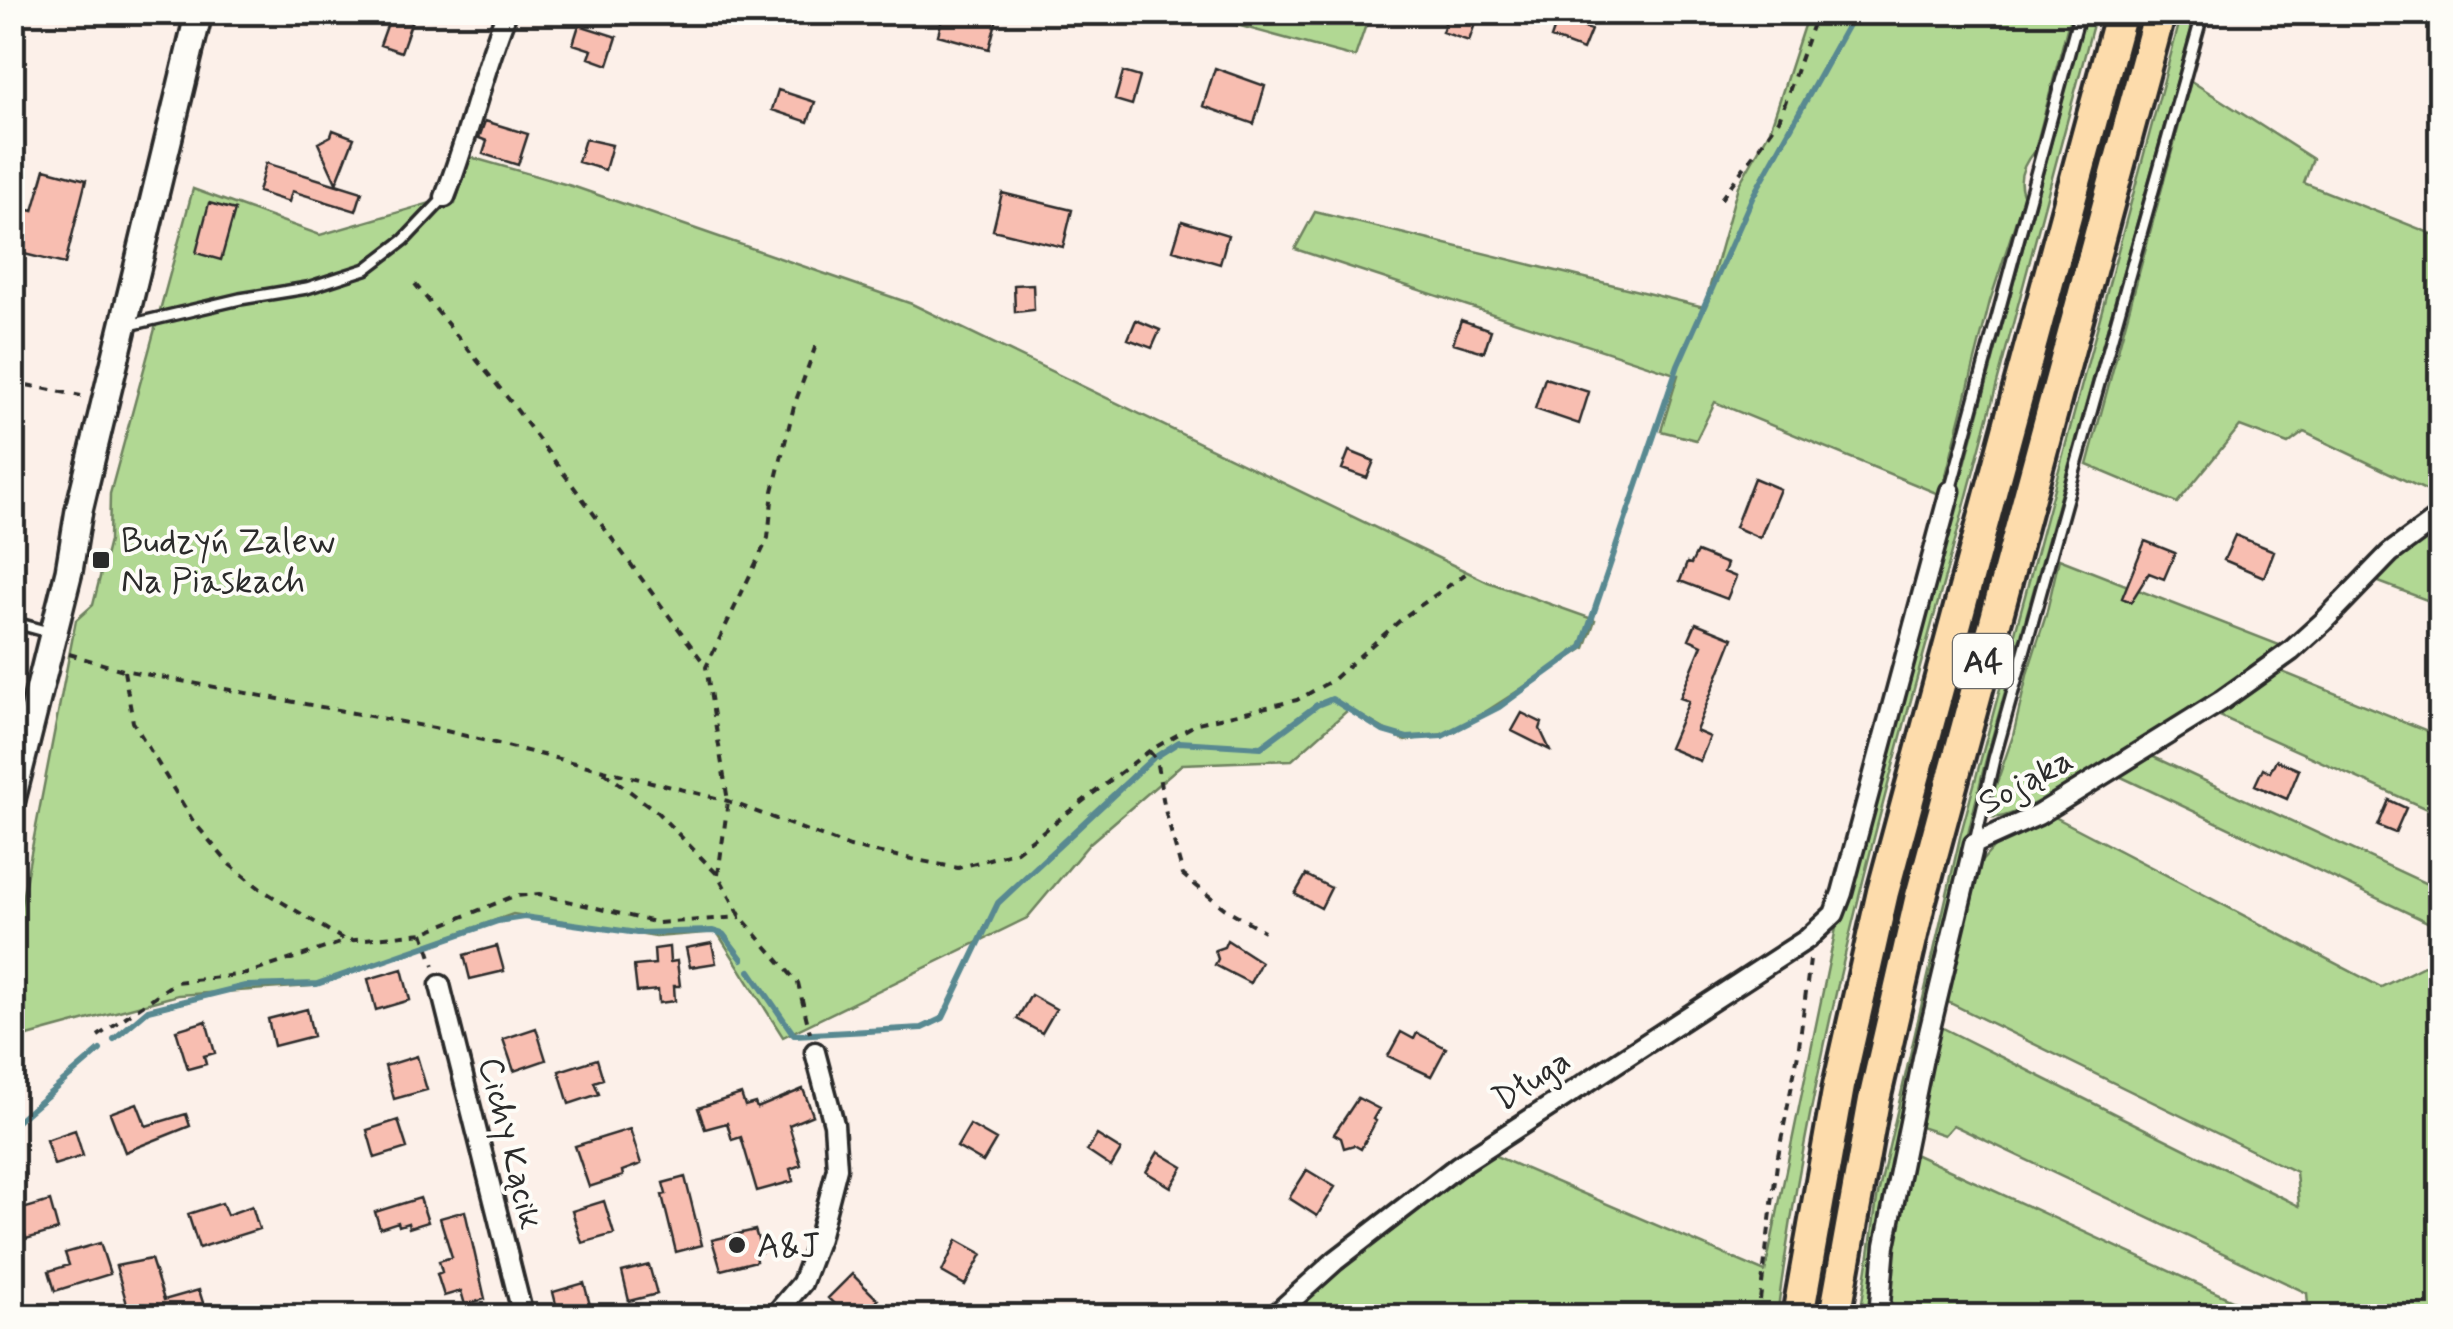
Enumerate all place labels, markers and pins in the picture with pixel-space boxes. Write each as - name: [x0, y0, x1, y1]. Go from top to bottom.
- place label: Budzyń Zalew Na Piaskach: [121, 519, 335, 605]
- marker: Budzyń Zalew Na Piaskach: [90, 549, 112, 571]
- place label: A&J: [757, 1224, 820, 1270]
- marker: A&J: [726, 1234, 748, 1256]

